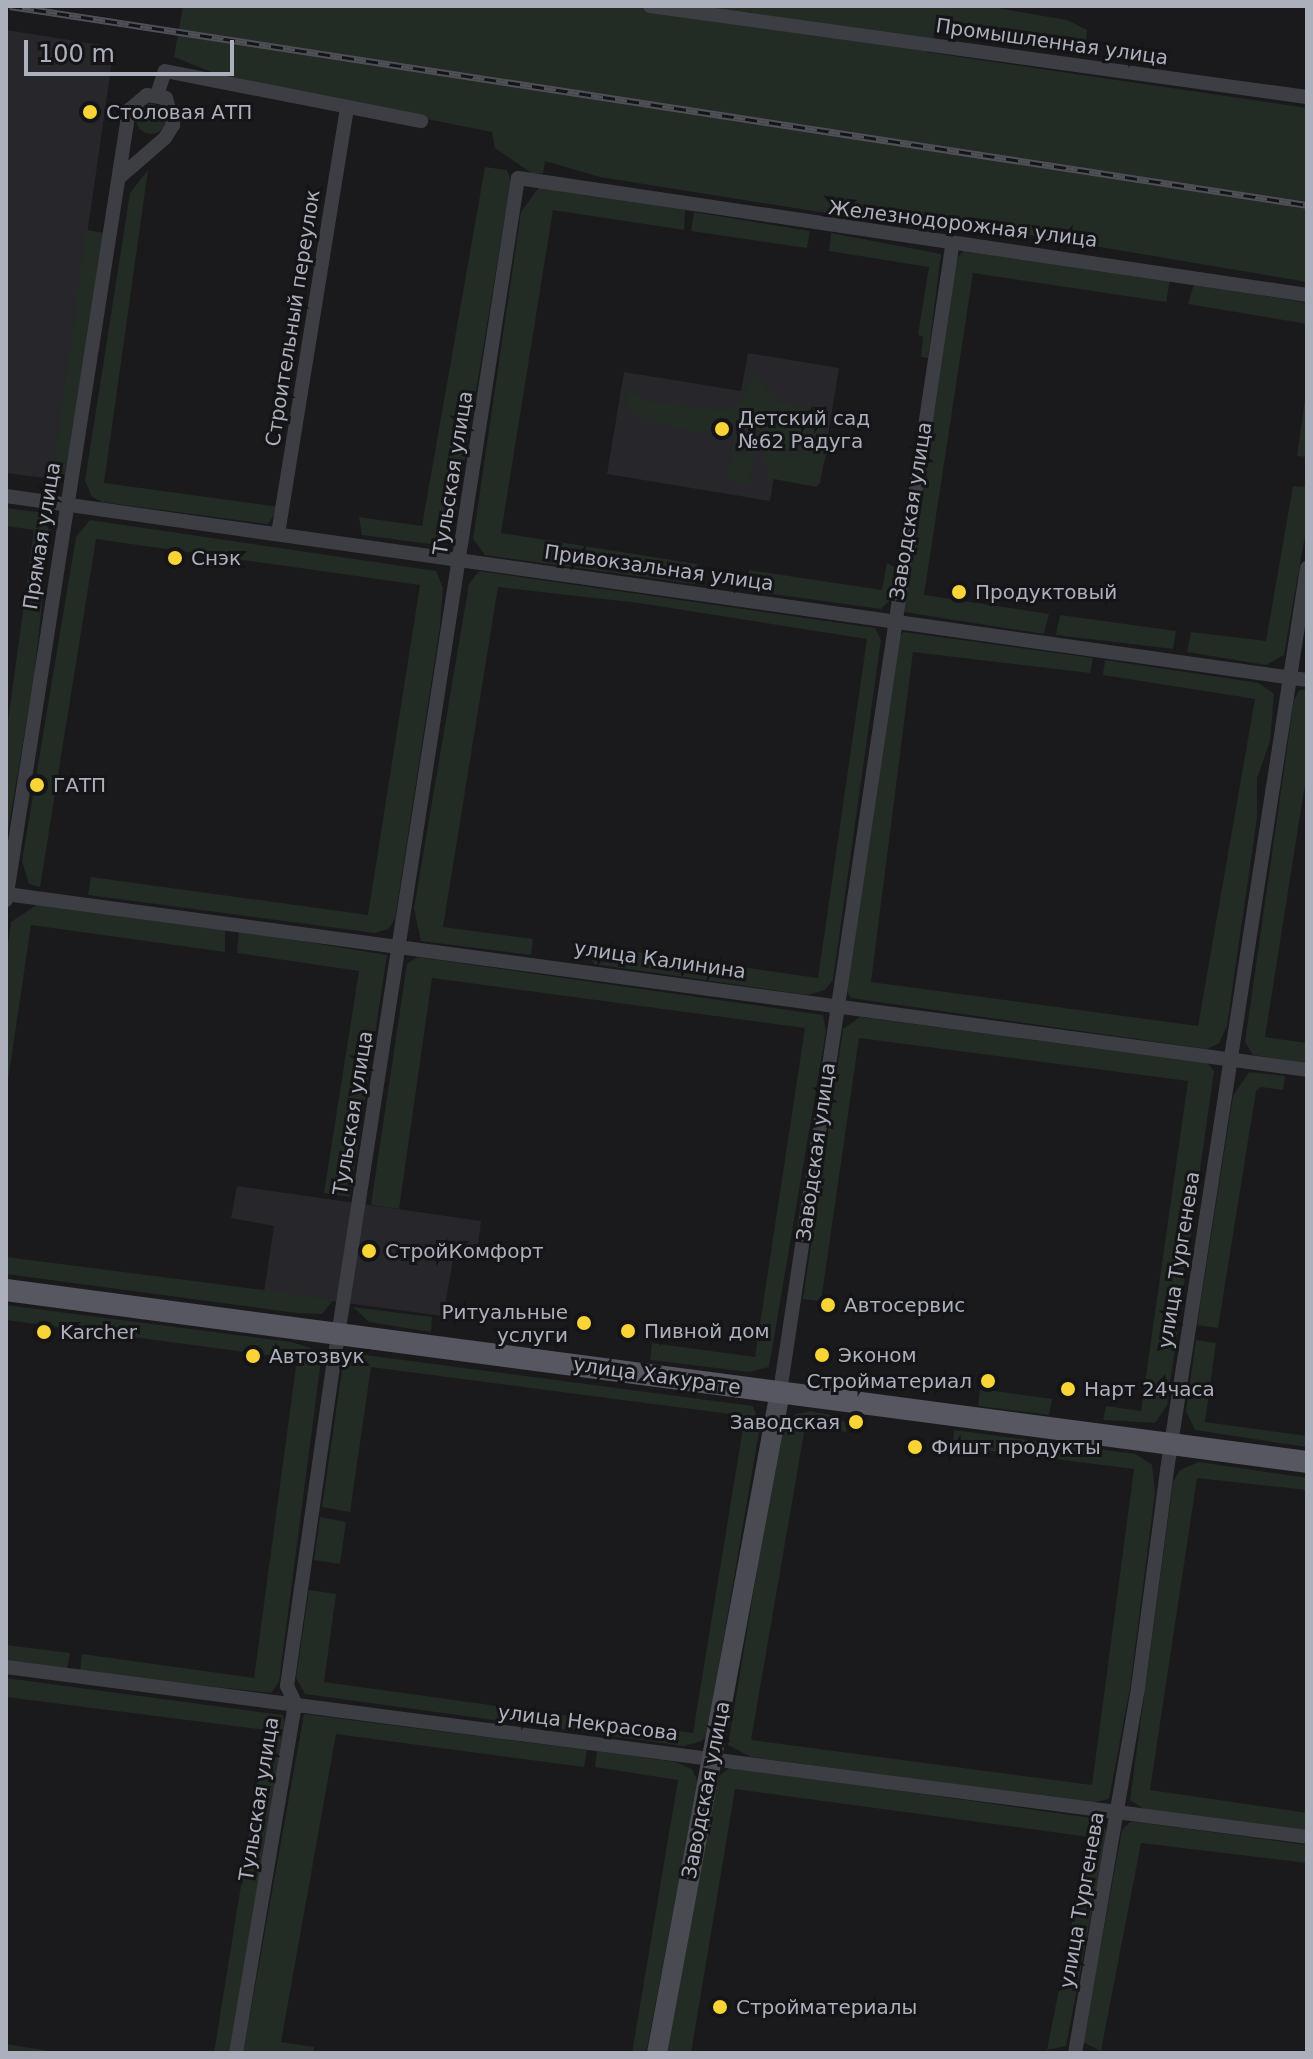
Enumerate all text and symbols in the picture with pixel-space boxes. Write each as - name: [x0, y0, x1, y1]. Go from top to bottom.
- street label: Промышленная улица: [934, 14, 1170, 70]
- scale bar: [28, 24, 238, 74]
- text: 100 m: [38, 40, 115, 68]
- place label: Столовая АТП: [106, 100, 252, 124]
- marker: Столовая АТП: [81, 103, 99, 121]
- street label: Строительный переулок: [261, 188, 325, 448]
- street label: Железнодорожная улица: [827, 196, 1099, 252]
- street label: Тульская улица: [428, 389, 478, 557]
- place label: Детский сад №62 Радуга: [738, 406, 870, 453]
- marker: Детский сад №62 Радуга: [713, 420, 731, 438]
- street label: Заводская улица: [885, 420, 937, 602]
- street label: Прямая улица: [18, 461, 66, 611]
- street label: Привокзальная улица: [543, 540, 775, 596]
- place label: Снэк: [191, 546, 241, 570]
- marker: Снэк: [166, 549, 184, 567]
- place label: Продуктовый: [975, 580, 1117, 604]
- marker: Продуктовый: [950, 583, 968, 601]
- place label: ГАТП: [53, 773, 106, 797]
- marker: ГАТП: [28, 776, 46, 794]
- street label: улица Калинина: [572, 936, 748, 984]
- street label: Тульская улица: [328, 1029, 378, 1197]
- street label: Заводская улица: [792, 1061, 840, 1243]
- street label: улица Тургенева: [1153, 1170, 1205, 1350]
- place label: СтройКомфорт: [385, 1239, 544, 1263]
- marker: СтройКомфорт: [360, 1242, 378, 1260]
- place label: Автосервис: [844, 1293, 965, 1317]
- marker: Автосервис: [819, 1296, 837, 1314]
- place label: Ритуальные услуги: [441, 1300, 568, 1347]
- marker: Ритуальные услуги: [575, 1314, 593, 1332]
- place label: Пивной дом: [644, 1319, 770, 1343]
- place label: Karcher: [60, 1320, 137, 1344]
- marker: Пивной дом: [619, 1322, 637, 1340]
- marker: Karcher: [35, 1323, 53, 1341]
- place label: Эконом: [838, 1343, 917, 1367]
- place label: Автозвук: [269, 1344, 365, 1368]
- marker: Эконом: [813, 1346, 831, 1364]
- marker: Автозвук: [244, 1347, 262, 1365]
- street label: улица Хакурате: [572, 1352, 742, 1400]
- place label: Стройматериал: [806, 1369, 972, 1393]
- marker: Стройматериал: [979, 1372, 997, 1390]
- place label: Нарт 24часа: [1084, 1377, 1215, 1401]
- marker: Нарт 24часа: [1059, 1380, 1077, 1398]
- place label: Заводская: [730, 1410, 840, 1434]
- marker: Заводская: [847, 1413, 865, 1431]
- place label: Фишт продукты: [931, 1435, 1101, 1459]
- marker: Фишт продукты: [906, 1438, 924, 1456]
- street label: Заводская улица: [677, 1699, 735, 1881]
- street label: улица Некрасова: [496, 1700, 680, 1746]
- street label: Тульская улица: [234, 1715, 284, 1883]
- street label: улица Тургенева: [1055, 1810, 1109, 1990]
- place label: Стройматериалы: [736, 1995, 917, 2019]
- marker: Стройматериалы: [711, 1998, 729, 2016]

